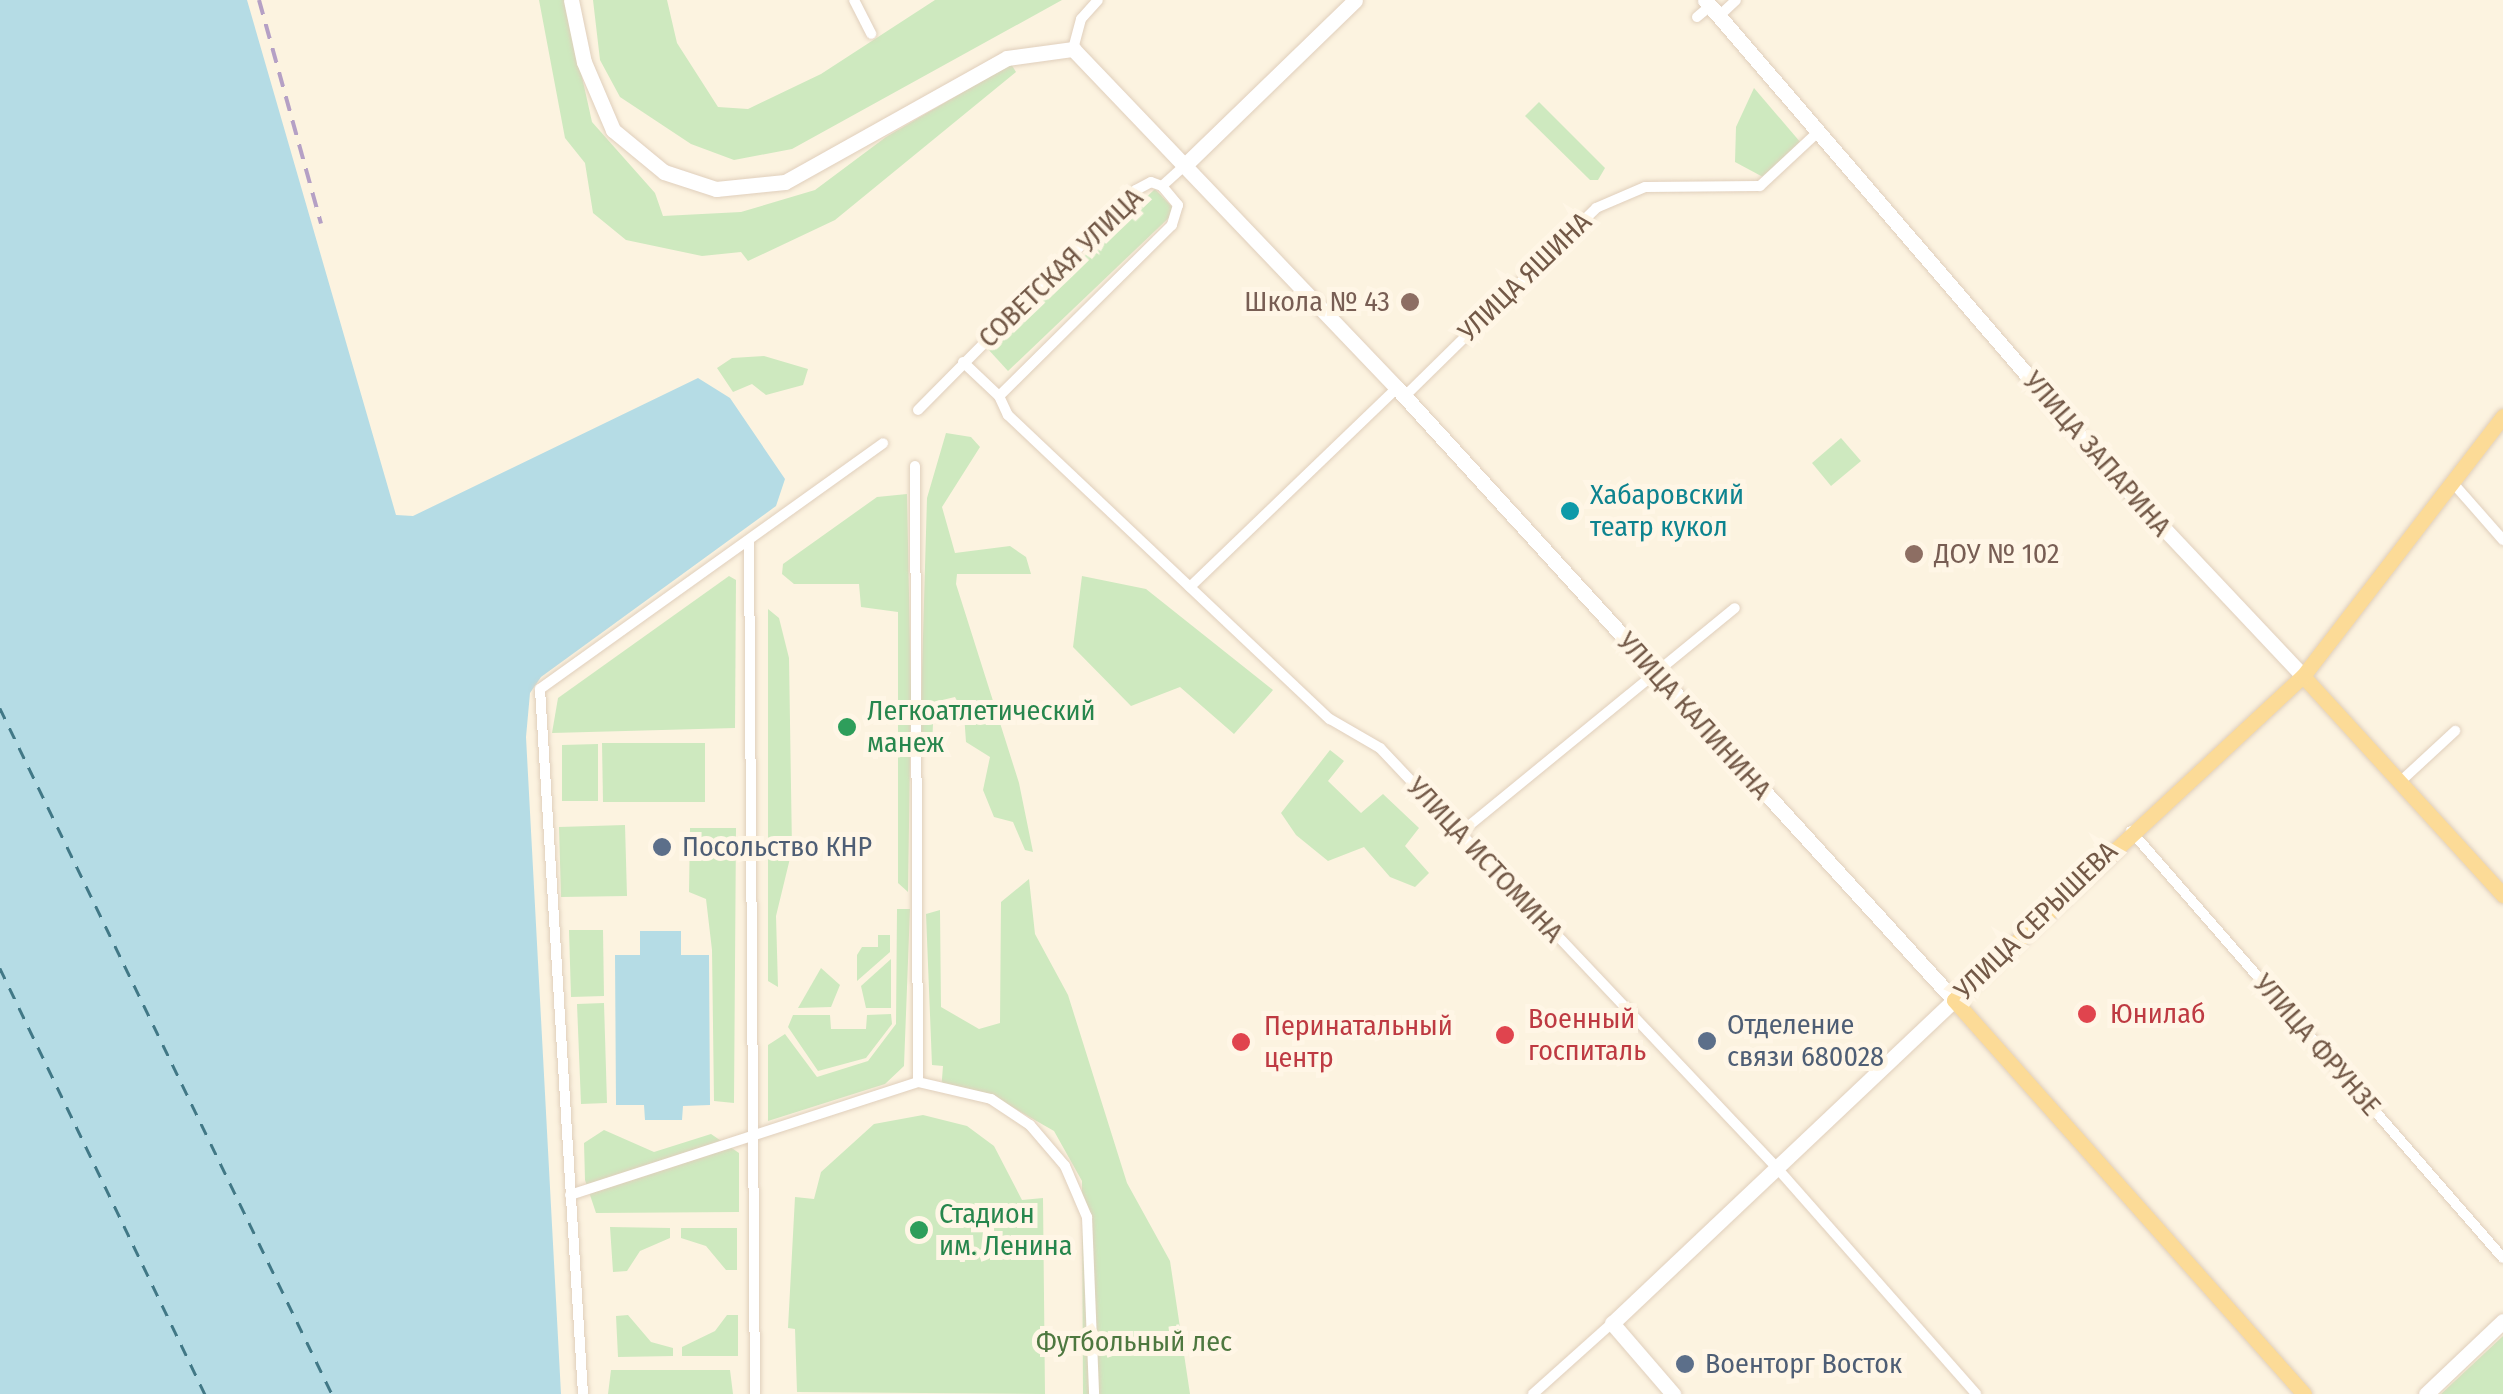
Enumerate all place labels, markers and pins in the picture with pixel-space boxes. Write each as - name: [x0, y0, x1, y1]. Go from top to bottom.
- place label: Школа № 43: [1244, 285, 1390, 319]
- marker: Школа № 43: [1399, 291, 1421, 313]
- place label: Хабаровский театр кукол: [1590, 478, 1744, 544]
- marker: Хабаровский театр кукол: [1559, 500, 1581, 522]
- place label: ДОУ № 102: [1934, 537, 2059, 571]
- marker: ДОУ № 102: [1903, 543, 1925, 565]
- place label: Легкоатлетический манеж: [867, 694, 1096, 760]
- marker: Легкоатлетический манеж: [836, 716, 858, 738]
- place label: Посольство КНР: [682, 830, 872, 864]
- marker: Посольство КНР: [651, 836, 673, 858]
- place label: Юнилаб: [2110, 997, 2205, 1031]
- marker: Юнилаб: [2074, 1001, 2100, 1027]
- place label: Военный госпиталь: [1528, 1002, 1646, 1068]
- place label: Отделение связи 680028: [1727, 1008, 1884, 1074]
- place label: Перинатальный центр: [1264, 1009, 1453, 1075]
- marker: Военный госпиталь: [1492, 1022, 1518, 1048]
- marker: Перинатальный центр: [1228, 1029, 1254, 1055]
- marker: Отделение связи 680028: [1696, 1030, 1718, 1052]
- place label: Стадион им. Ленина: [939, 1197, 1072, 1263]
- marker: Стадион им. Ленина: [908, 1219, 930, 1241]
- place label: Военторг Восток: [1705, 1347, 1902, 1381]
- marker: Военторг Восток: [1674, 1353, 1696, 1375]

